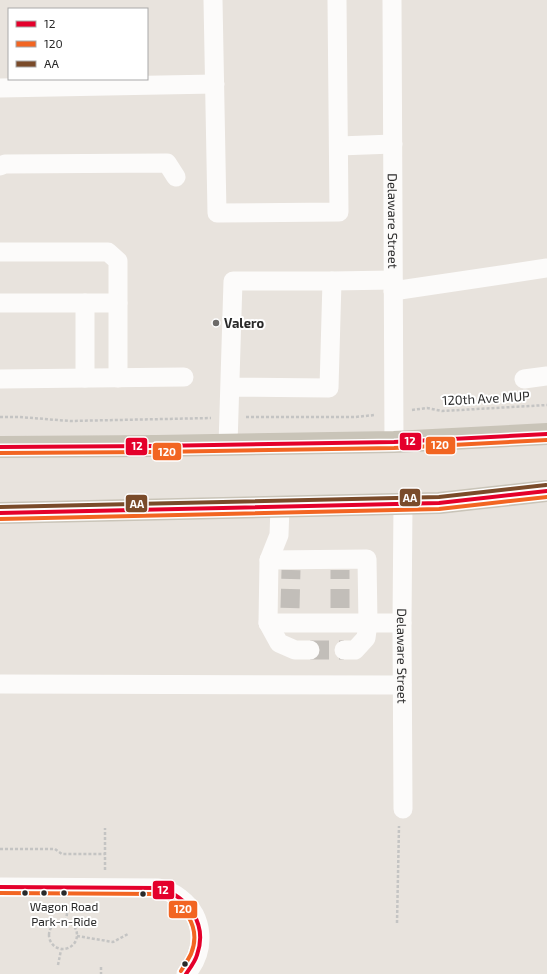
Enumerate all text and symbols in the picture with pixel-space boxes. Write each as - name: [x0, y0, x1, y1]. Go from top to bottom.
- legend: [8, 8, 148, 80]
- text: 12: [44, 16, 56, 30]
- text: 120: [44, 36, 63, 50]
- text: AA: [44, 56, 59, 70]
- street label: Delaware Street: [385, 173, 401, 269]
- place label: Valero: [224, 315, 264, 331]
- marker: Valero: [211, 318, 221, 328]
- street label: 120th Ave MUP: [442, 388, 531, 408]
- line badge: 12: [399, 432, 422, 451]
- text: 12: [404, 434, 416, 447]
- line badge: 120: [425, 436, 456, 455]
- line badge: 12: [125, 437, 148, 456]
- text: 120: [431, 438, 449, 451]
- text: 12: [131, 439, 143, 452]
- line badge: 120: [152, 442, 182, 461]
- text: 120: [158, 445, 176, 458]
- line badge: AA: [399, 488, 421, 507]
- text: AA: [403, 491, 418, 504]
- line badge: AA: [125, 494, 148, 513]
- text: AA: [130, 497, 145, 510]
- street label: Delaware Street: [394, 608, 410, 704]
- line badge: 12: [152, 880, 175, 900]
- text: 12: [157, 883, 169, 896]
- unlabelled marker: [20, 888, 30, 898]
- unlabelled marker: [39, 888, 49, 898]
- marker: Wagon Road Park-n-Ride: [59, 888, 69, 898]
- unlabelled marker: [138, 889, 148, 899]
- place label: Wagon Road Park-n-Ride: [30, 899, 98, 928]
- line badge: 120: [168, 900, 198, 919]
- text: 120: [174, 902, 192, 915]
- unlabelled marker: [180, 959, 190, 969]

